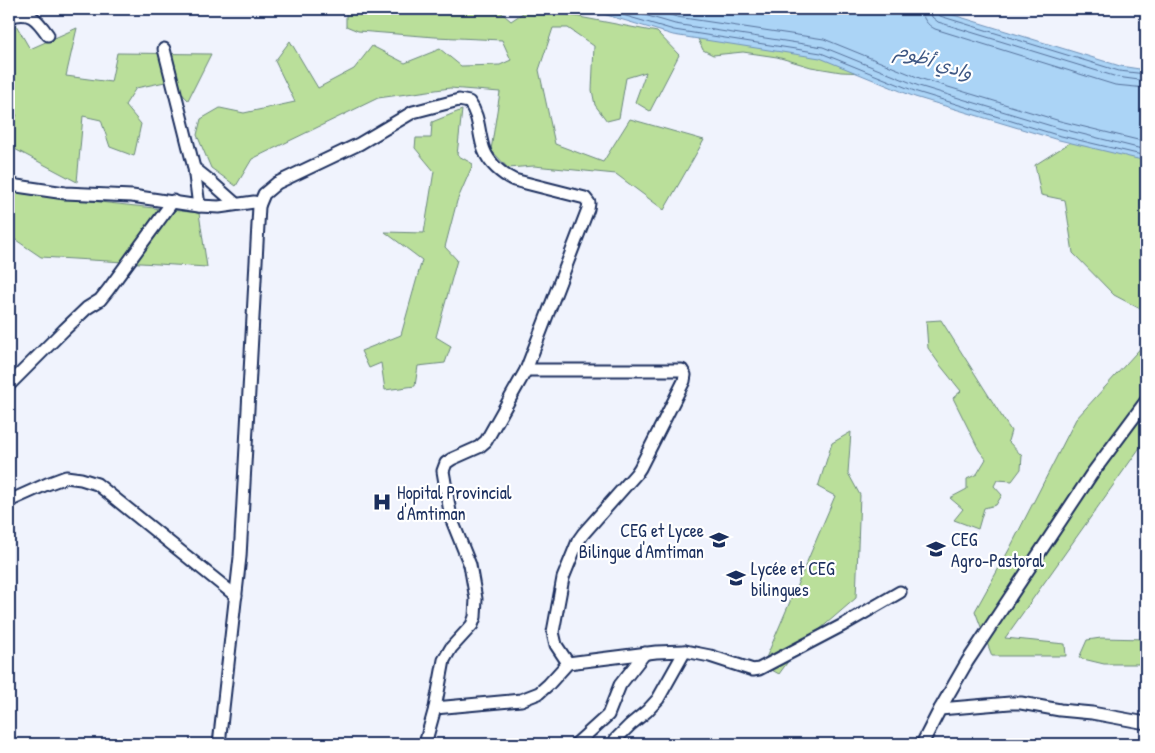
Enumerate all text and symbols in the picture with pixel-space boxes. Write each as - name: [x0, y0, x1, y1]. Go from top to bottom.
- water label: وادي أظوم: [891, 36, 976, 88]
- place label: Hopital Provincial d'Amtiman: [397, 480, 512, 526]
- hospital icon: Hopital Provincial d'Amtiman: [371, 491, 393, 513]
- place label: CEG et Lycee Bilingue d'Amtiman: [579, 518, 704, 564]
- place label: CEG Agro-Pastoral: [951, 527, 1044, 573]
- school or university icon: CEG et Lycee Bilingue d'Amtiman: [708, 529, 730, 551]
- school or university icon: CEG Agro-Pastoral: [925, 538, 947, 560]
- place label: Lycée et CEG bilingues: [751, 556, 835, 602]
- school or university icon: Lycée et CEG bilingues: [725, 567, 747, 589]

